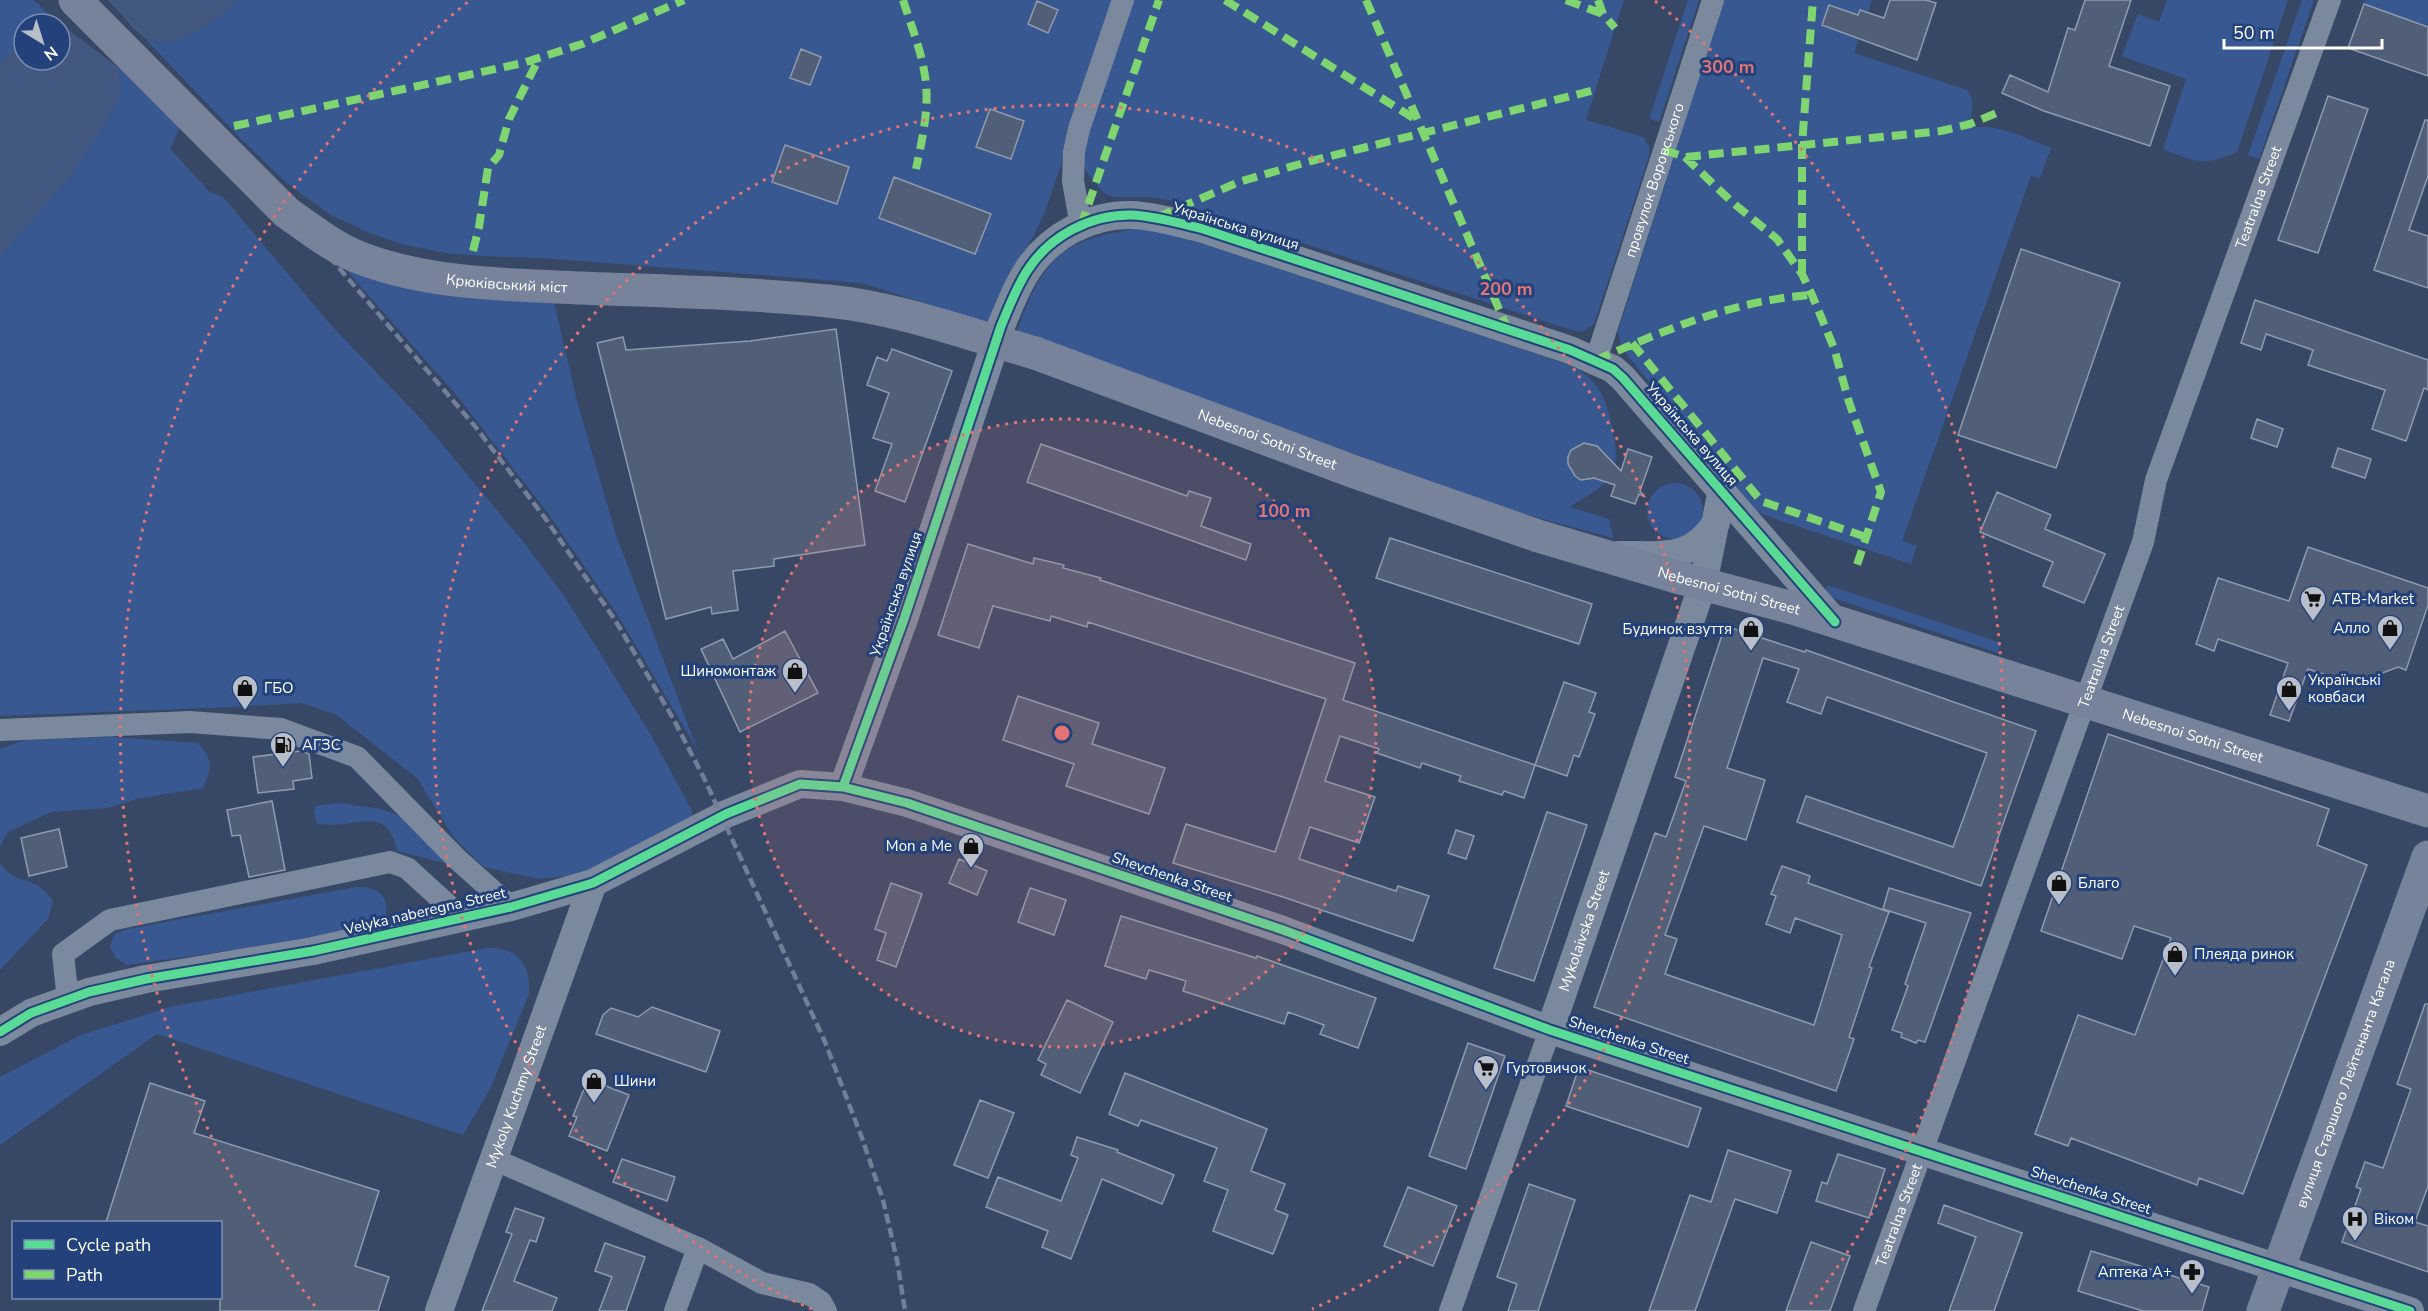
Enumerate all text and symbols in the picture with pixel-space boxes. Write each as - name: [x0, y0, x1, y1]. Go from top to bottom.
- north arrow: [12, 12, 72, 72]
- scale bar: [2224, 12, 2382, 50]
- text: 50 m: [2233, 21, 2275, 45]
- text: N: [39, 41, 62, 65]
- text: 300 m: [1701, 55, 1755, 79]
- street label: провулок Воровського: [1620, 100, 1689, 260]
- street label: Teatralna Street: [2231, 142, 2287, 252]
- street label: Українська вулиця: [1169, 197, 1302, 255]
- street label: Крюківський міст: [445, 269, 568, 297]
- text: 200 m: [1479, 277, 1533, 301]
- street label: Українська вулиця: [1641, 377, 1743, 490]
- street label: Nebesnoi Sotni Street: [1195, 405, 1340, 475]
- text: 100 m: [1257, 499, 1311, 523]
- street label: Українська вулиця: [865, 529, 927, 660]
- street label: Nebesnoi Sotni Street: [1655, 562, 1804, 620]
- supermarket icon: ATB-Market: [2298, 584, 2328, 622]
- place label: ATB-Market: [2332, 589, 2415, 609]
- street label: Teatralna Street: [2074, 602, 2129, 711]
- shop icon: Алло: [2375, 613, 2405, 651]
- shop icon: Будинок взуття: [1736, 614, 1766, 652]
- place label: Алло: [2333, 618, 2370, 638]
- place label: Будинок взуття: [1623, 619, 1732, 639]
- shop icon: Шиномонтаж: [780, 656, 810, 694]
- place label: Шиномонтаж: [680, 661, 776, 681]
- place label: Українські ковбаси: [2307, 670, 2381, 707]
- shop icon: ГБО: [230, 673, 260, 711]
- shop icon: Українські ковбаси: [2274, 674, 2304, 712]
- place label: ГБО: [264, 678, 294, 698]
- street label: Nebesnoi Sotni Street: [2120, 704, 2266, 768]
- centre of rings: [1052, 723, 1072, 743]
- fuel station icon: АГЗС: [268, 730, 298, 768]
- place label: АГЗС: [302, 735, 341, 755]
- shop icon: Mon a Me: [956, 831, 986, 869]
- place label: Mon a Me: [886, 836, 952, 856]
- street label: Shevchenka Street: [1109, 847, 1235, 907]
- street label: Mykolaivska Street: [1554, 867, 1614, 994]
- shop icon: Благо: [2044, 868, 2074, 906]
- place label: Благо: [2078, 873, 2120, 893]
- street label: Velyka naberegna Street: [341, 883, 508, 940]
- shop icon: Плеяда ринок: [2160, 939, 2190, 977]
- place label: Плеяда ринок: [2194, 944, 2294, 964]
- street label: вулиця Старшого Лейтенанта Кагала: [2291, 956, 2400, 1211]
- street label: Shevchenka Street: [1566, 1011, 1692, 1069]
- street label: Mykoly Kuchmy Street: [481, 1022, 551, 1171]
- supermarket icon: Гуртовичок: [1471, 1053, 1501, 1091]
- place label: Гуртовичок: [1506, 1058, 1586, 1078]
- shop icon: Шини: [579, 1066, 609, 1104]
- place label: Шини: [614, 1071, 656, 1091]
- street label: Teatralna Street: [1871, 1160, 1927, 1269]
- street label: Shevchenka Street: [2028, 1161, 2154, 1219]
- hospital icon: Віком: [2340, 1204, 2370, 1242]
- place label: Віком: [2374, 1209, 2414, 1229]
- legend: [12, 1221, 222, 1299]
- text: Cycle path: [66, 1233, 151, 1257]
- pharmacy icon: Аптека А+: [2177, 1257, 2207, 1295]
- place label: Аптека А+: [2098, 1262, 2172, 1282]
- text: Path: [66, 1263, 103, 1287]

